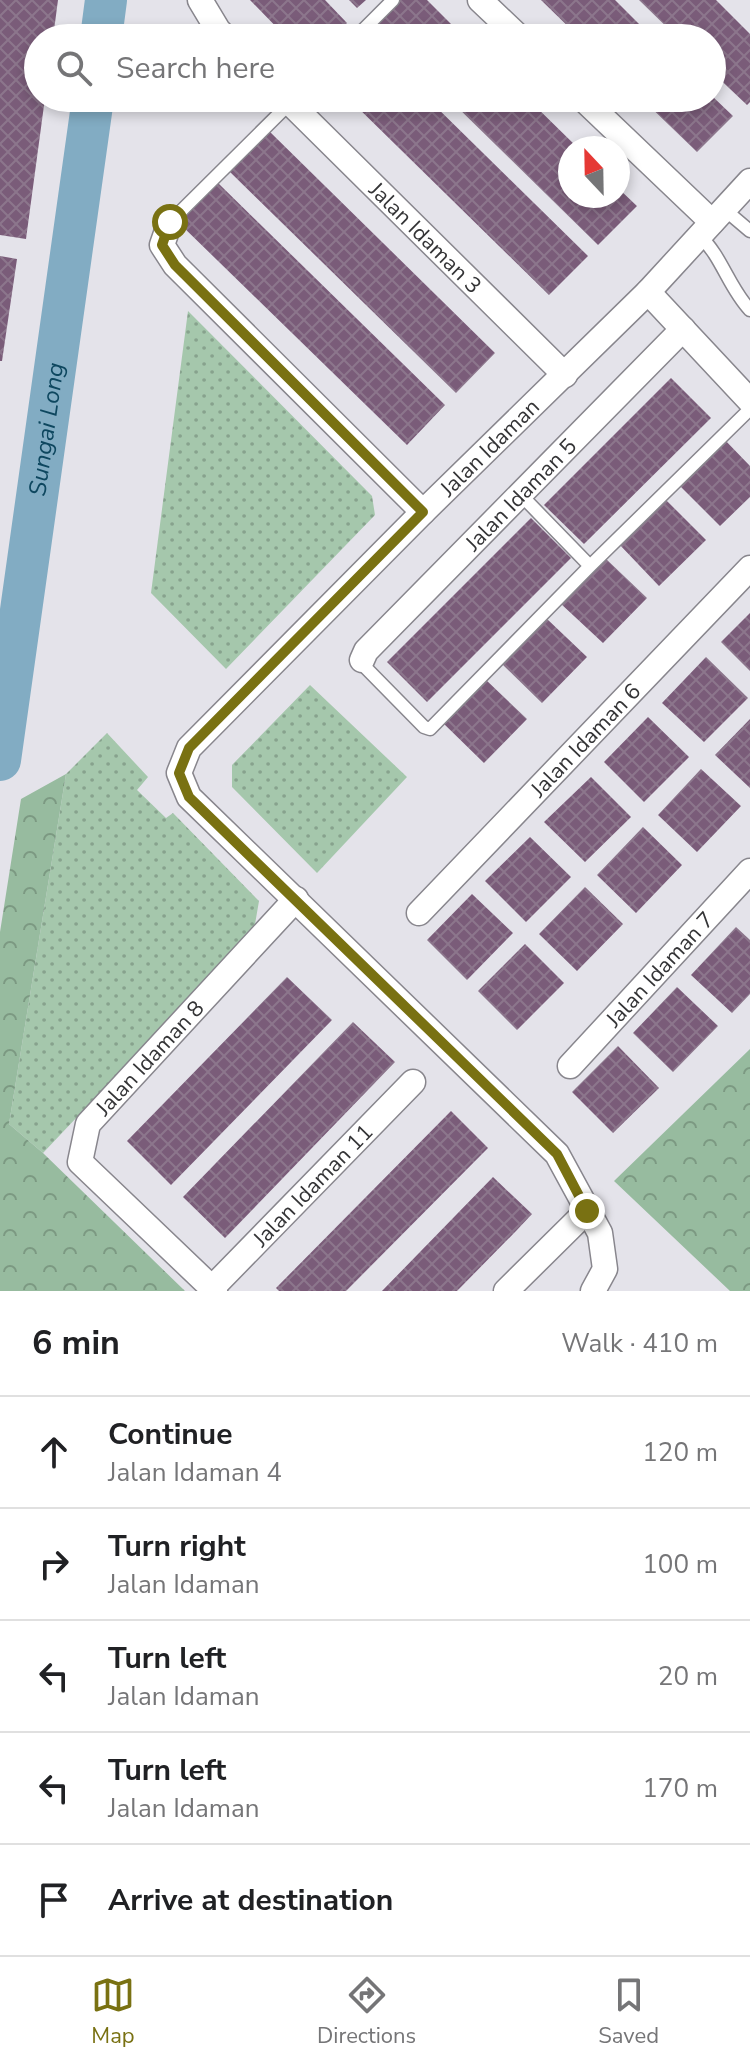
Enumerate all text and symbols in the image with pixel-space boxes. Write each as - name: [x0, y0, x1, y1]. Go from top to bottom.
- search box: [24, 24, 726, 112]
- icon: search: [52, 46, 96, 90]
- text: Search here: [116, 48, 275, 89]
- north arrow: [558, 136, 630, 208]
- street label: Jalan Idaman 3: [361, 175, 488, 300]
- route start: [152, 204, 188, 240]
- water label: Sungai Long: [21, 360, 72, 498]
- street label: Jalan Idaman: [433, 392, 546, 504]
- street label: Jalan Idaman 5: [458, 432, 583, 558]
- street label: Jalan Idaman 6: [523, 677, 648, 805]
- street label: Jalan Idaman 7: [599, 905, 721, 1035]
- street label: Jalan Idaman 8: [88, 994, 211, 1123]
- street label: Jalan Idaman 11: [246, 1118, 380, 1254]
- route end: [569, 1193, 605, 1229]
- text: 6 min: [32, 1320, 120, 1366]
- text: Walk · 410 m: [561, 1326, 718, 1361]
- text: Continue: [108, 1414, 233, 1455]
- icon: ahead: [32, 1430, 76, 1474]
- text: 120 m: [642, 1435, 718, 1470]
- text: Jalan Idaman 4: [108, 1455, 282, 1490]
- text: Turn right: [108, 1526, 246, 1567]
- icon: right: [32, 1542, 76, 1586]
- text: 100 m: [642, 1547, 718, 1582]
- text: Jalan Idaman: [108, 1567, 260, 1602]
- text: Turn left: [108, 1638, 226, 1679]
- icon: left: [32, 1654, 76, 1698]
- text: 20 m: [658, 1659, 718, 1694]
- text: Jalan Idaman: [108, 1679, 260, 1714]
- text: Turn left: [108, 1750, 226, 1791]
- icon: left: [32, 1766, 76, 1810]
- text: 170 m: [642, 1771, 718, 1806]
- text: Jalan Idaman: [108, 1791, 260, 1826]
- icon: arrive: [32, 1878, 76, 1922]
- text: Arrive at destination: [108, 1880, 393, 1921]
- tab: Map: [91, 1973, 135, 2051]
- tab: Directions: [317, 1973, 416, 2051]
- tab: Saved: [598, 1973, 659, 2051]

